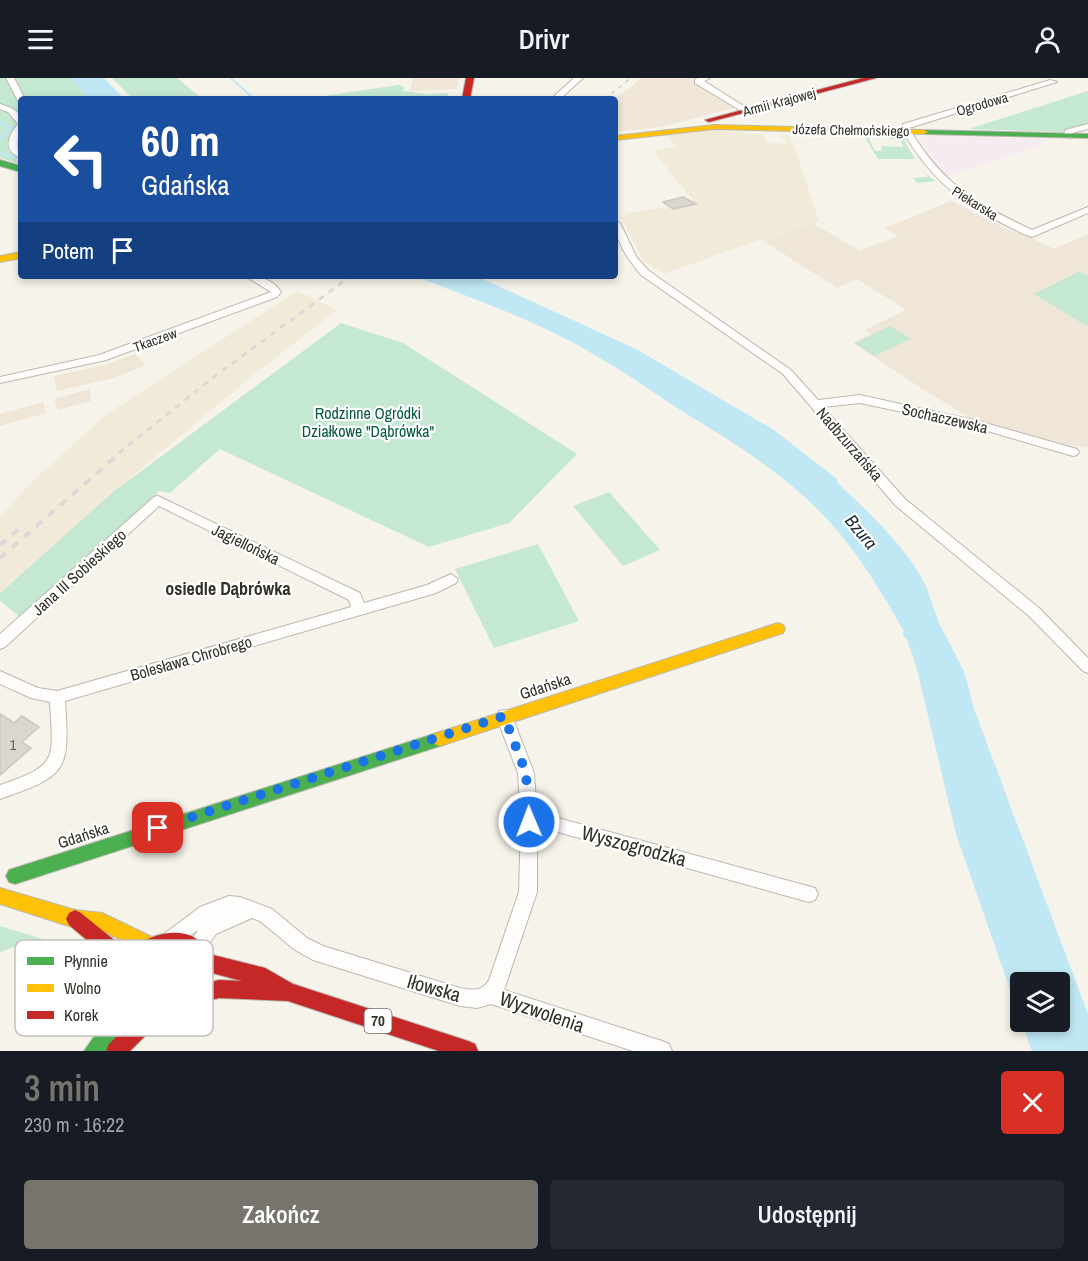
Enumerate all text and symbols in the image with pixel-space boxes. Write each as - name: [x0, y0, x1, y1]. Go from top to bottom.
- text: Drivr: [519, 21, 569, 57]
- icon: menu: [24, 23, 57, 56]
- icon: person: [1031, 23, 1064, 56]
- street label: Armii Krajowej: [740, 84, 817, 121]
- street label: Ogrodowa: [954, 88, 1011, 120]
- text: 60 m: [141, 113, 220, 169]
- icon: left: [42, 120, 120, 198]
- street label: Józefa Chełmońskiego: [792, 120, 910, 140]
- text: Gdańska: [141, 167, 230, 203]
- street label: Piekarska: [949, 182, 1002, 224]
- icon: arrive: [106, 234, 139, 267]
- text: Potem: [42, 236, 94, 266]
- street label: Tkaczew: [131, 324, 180, 356]
- street label: Sochaczewska: [900, 397, 991, 439]
- park label: Rodzinne Ogródki Działkowe "Dąbrówka": [302, 402, 435, 442]
- street label: Nadbzurzańska: [812, 402, 889, 486]
- water label: Bzura: [839, 509, 883, 554]
- street label: Jagiellońska: [208, 518, 284, 570]
- street label: Jana III Sobieskiego: [27, 524, 131, 620]
- district label: osiedle Dąbrówka: [165, 576, 292, 601]
- street label: Bolesława Chrobrego: [128, 630, 254, 686]
- street label: Gdańska: [517, 667, 574, 705]
- house number: 1: [10, 736, 17, 754]
- position arrow: [497, 790, 561, 854]
- pin: [132, 802, 183, 853]
- icon: arrive: [141, 811, 174, 844]
- street label: Gdańska: [55, 816, 112, 854]
- street label: Wyszogrodzka: [579, 819, 689, 872]
- legend: [15, 940, 213, 1036]
- text: Płynnie: [64, 950, 108, 972]
- street label: Iłowska: [404, 967, 464, 1008]
- map controls: [1010, 972, 1070, 1032]
- button: layers: [1010, 972, 1070, 1032]
- text: Wolno: [64, 977, 101, 999]
- street label: Wyzwolenia: [496, 984, 588, 1039]
- text: Korek: [64, 1004, 99, 1026]
- road number: 70: [364, 1009, 392, 1033]
- text: 3 min: [24, 1064, 100, 1112]
- button: close: [1001, 1071, 1064, 1134]
- text: 230 m · 16:22: [24, 1111, 124, 1138]
- button: Zakończ: [24, 1180, 538, 1249]
- button: Udostępnij: [550, 1180, 1064, 1249]

